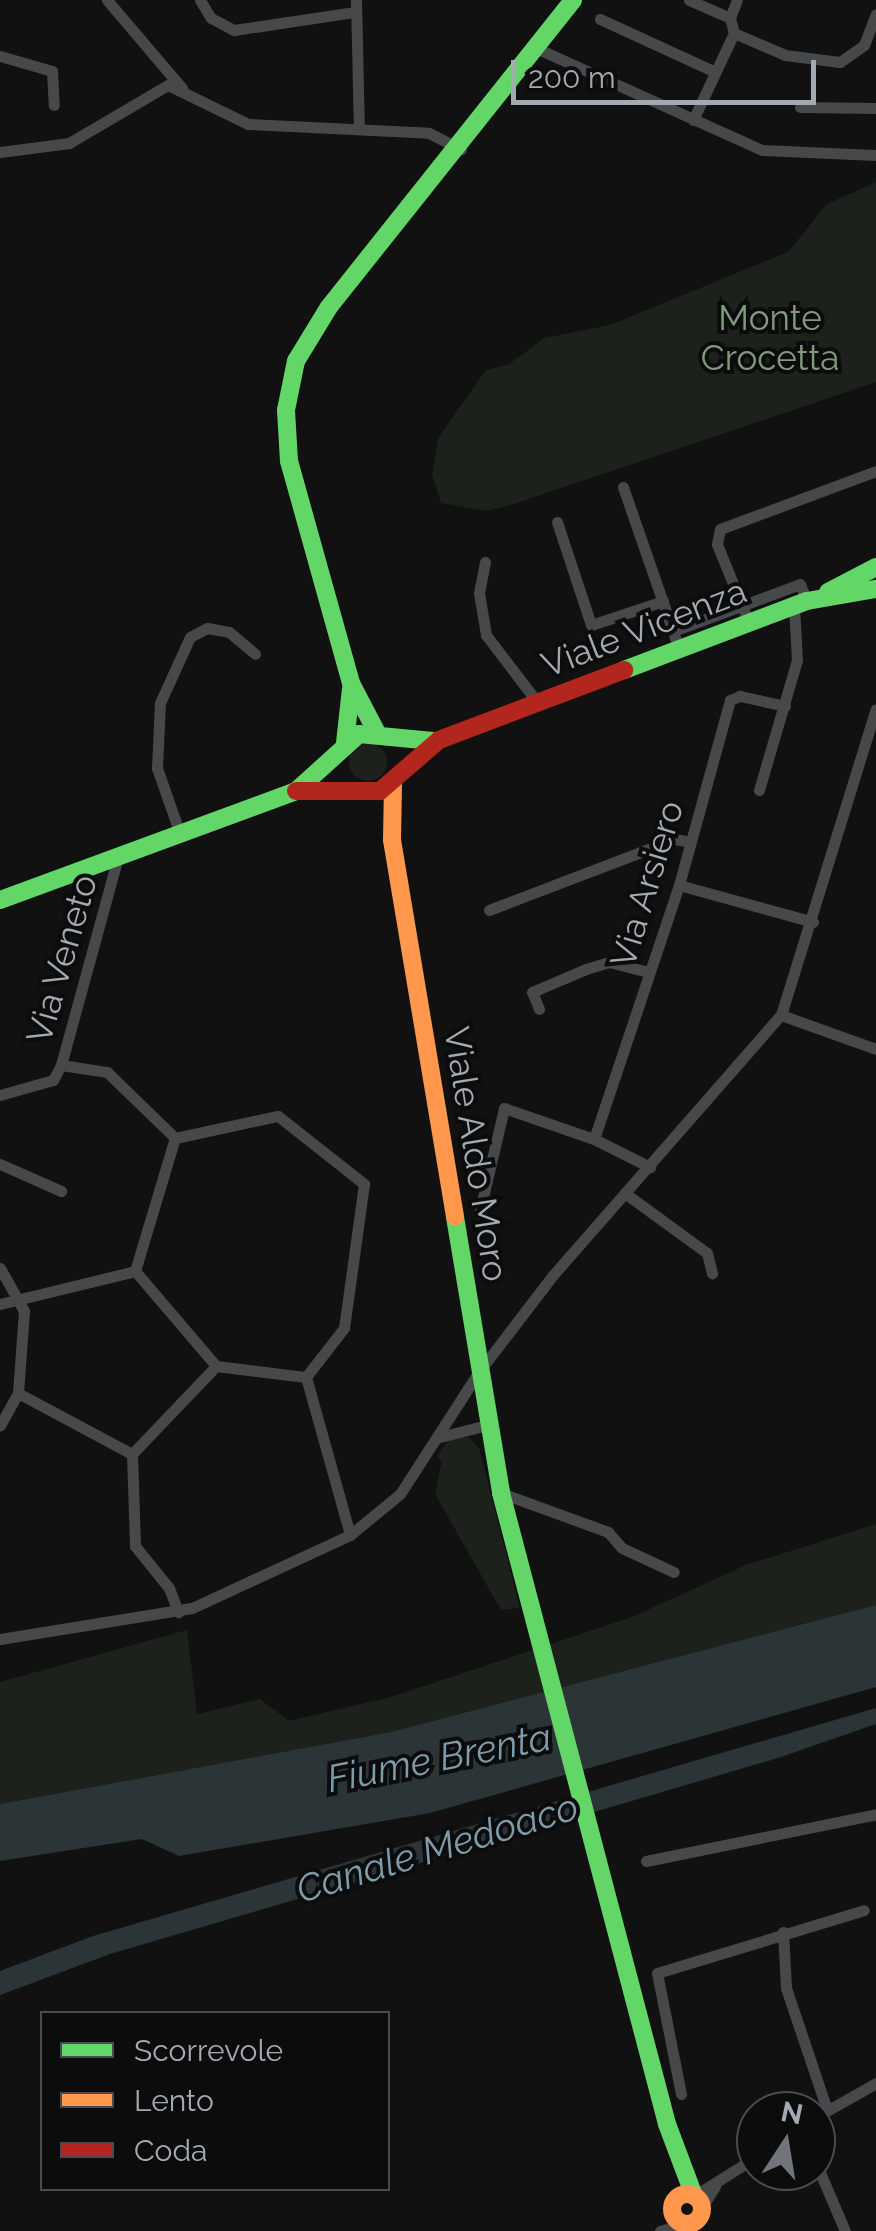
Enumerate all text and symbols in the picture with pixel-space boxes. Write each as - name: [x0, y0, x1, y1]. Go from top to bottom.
- scale bar: [516, 40, 821, 102]
- text: 200 m: [528, 60, 616, 95]
- park label: Monte Crocetta: [701, 297, 839, 379]
- street label: Viale Vicenza: [535, 569, 753, 687]
- street label: Via Arsiero: [602, 795, 692, 973]
- street label: Via Veneto: [18, 869, 106, 1049]
- street label: Viale Aldo Moro: [435, 1023, 517, 1285]
- water label: Fiume Brenta: [323, 1714, 555, 1802]
- water label: Canale Medoaco: [291, 1783, 583, 1913]
- legend: [40, 2011, 390, 2191]
- text: Scorrevole: [134, 2033, 283, 2068]
- text: Lento: [134, 2083, 214, 2118]
- north arrow: [736, 2091, 836, 2191]
- text: N: [778, 2095, 806, 2131]
- text: Coda: [134, 2133, 207, 2168]

